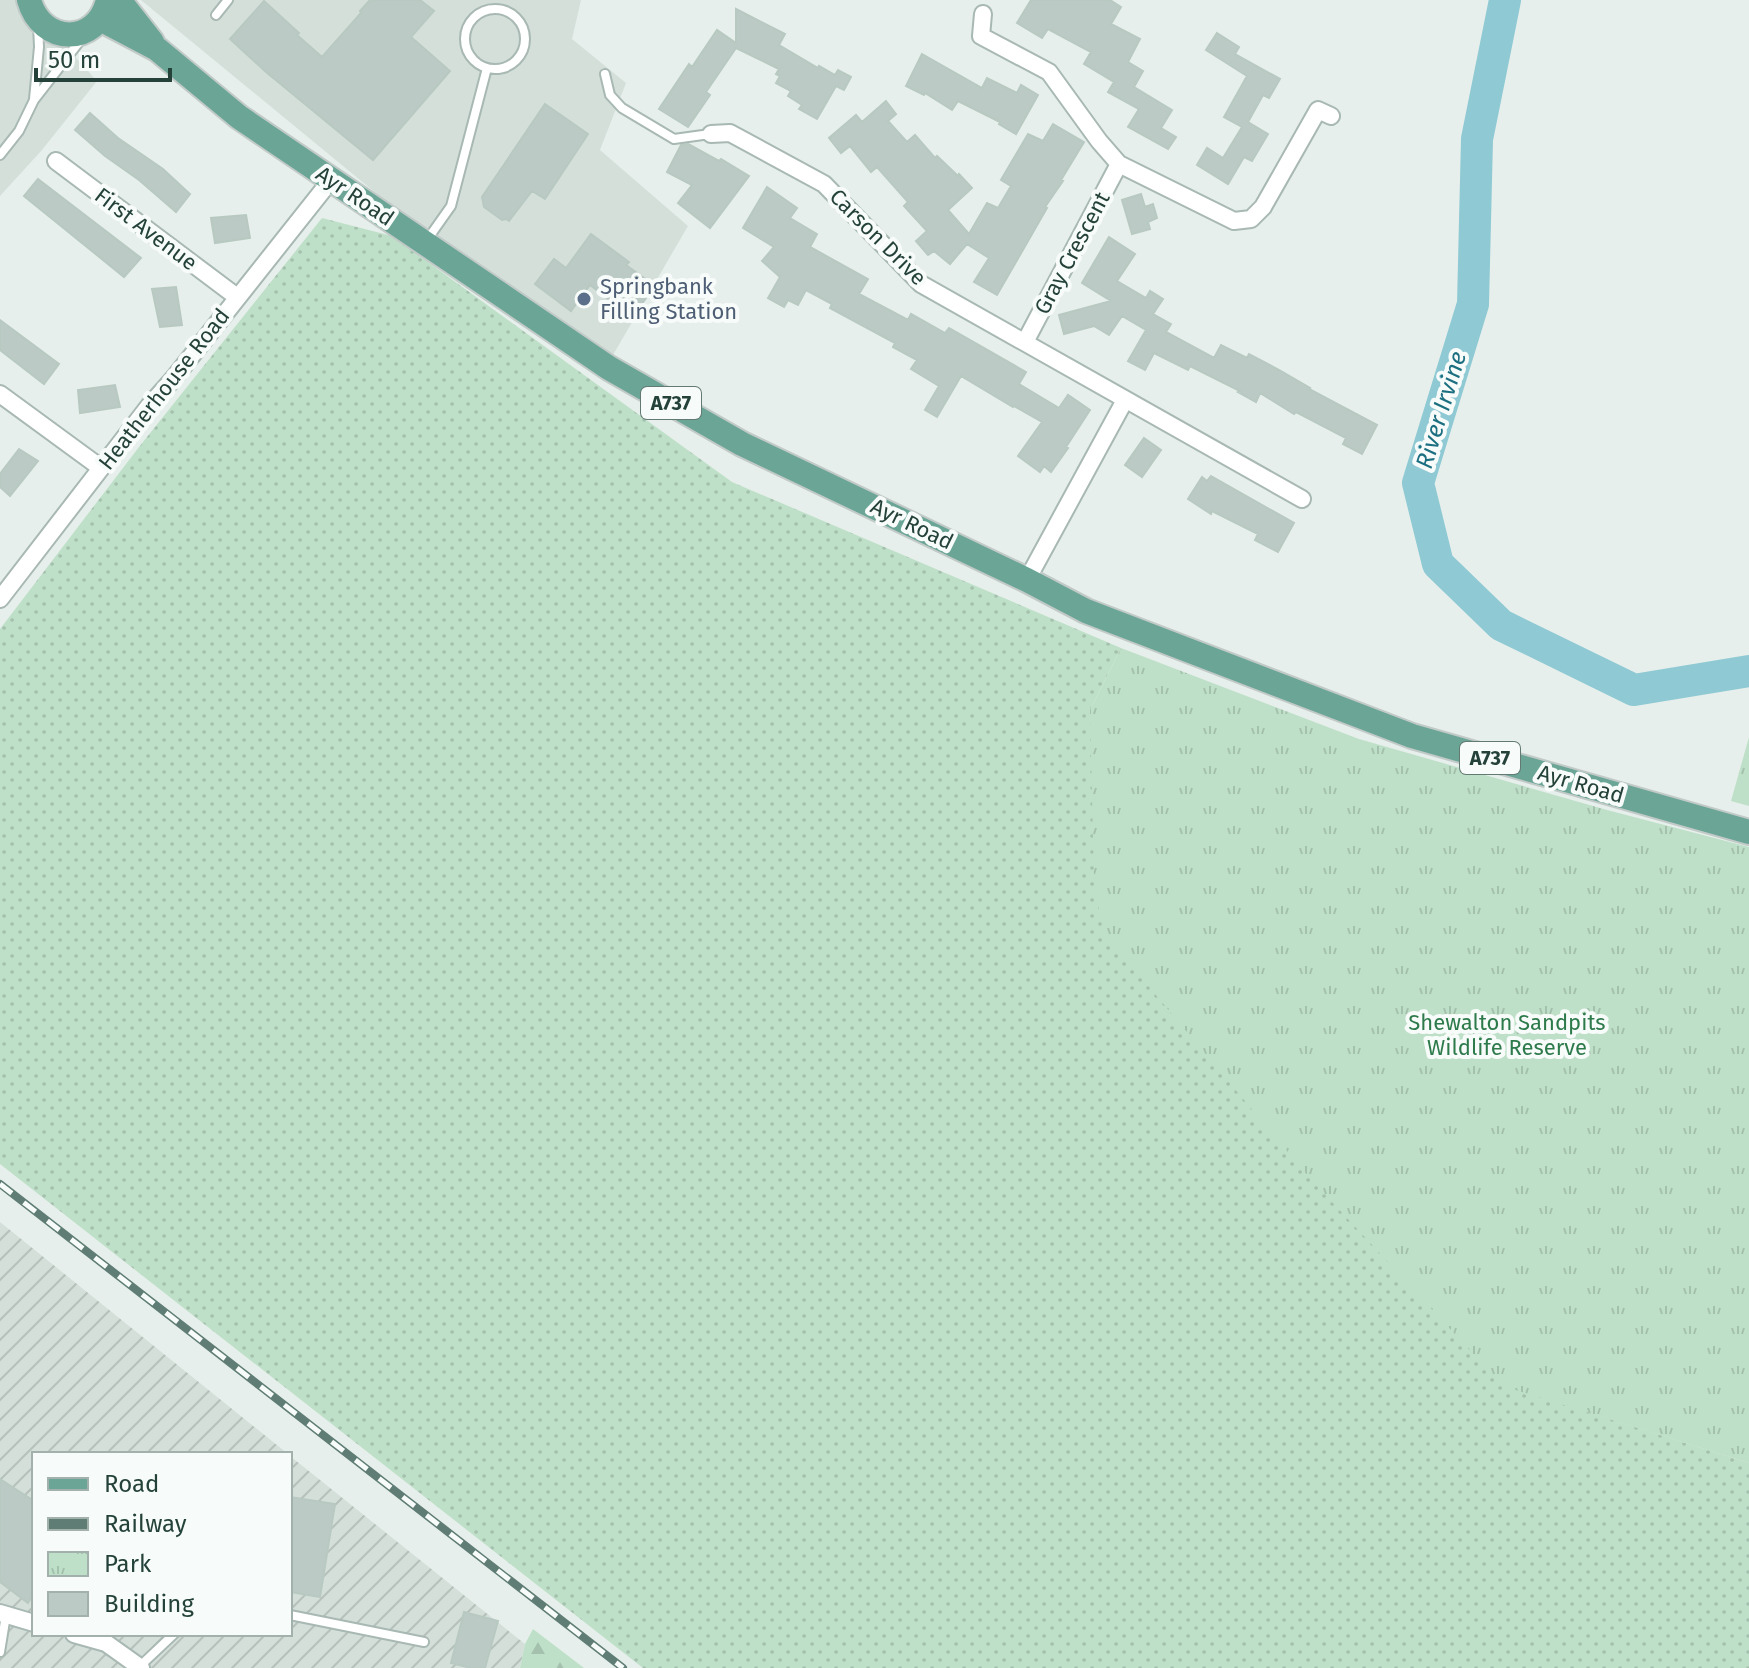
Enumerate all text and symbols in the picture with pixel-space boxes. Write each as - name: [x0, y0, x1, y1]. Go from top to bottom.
- scale bar: [36, 32, 170, 82]
- text: 50 m: [48, 46, 100, 74]
- street label: Ayr Road: [311, 160, 399, 232]
- street label: First Avenue: [89, 182, 203, 276]
- street label: Carson Drive: [824, 183, 932, 291]
- street label: Gray Crescent: [1028, 187, 1116, 319]
- place label: Springbank Filling Station: [600, 273, 737, 325]
- marker: Springbank Filling Station: [575, 290, 593, 308]
- street label: Heatherhouse Road: [93, 303, 235, 475]
- water label: River Irvine: [1410, 348, 1472, 472]
- road number: A737: [641, 387, 701, 419]
- street label: Ayr Road: [866, 492, 958, 556]
- road number: A737: [1460, 742, 1520, 774]
- street label: Ayr Road: [1535, 759, 1627, 809]
- park label: Shewalton Sandpits Wildlife Reserve: [1408, 1009, 1606, 1061]
- legend: [32, 1452, 292, 1636]
- text: Road: [104, 1470, 159, 1498]
- text: Railway: [104, 1510, 187, 1538]
- text: Park: [104, 1550, 152, 1578]
- text: Building: [104, 1590, 194, 1618]

